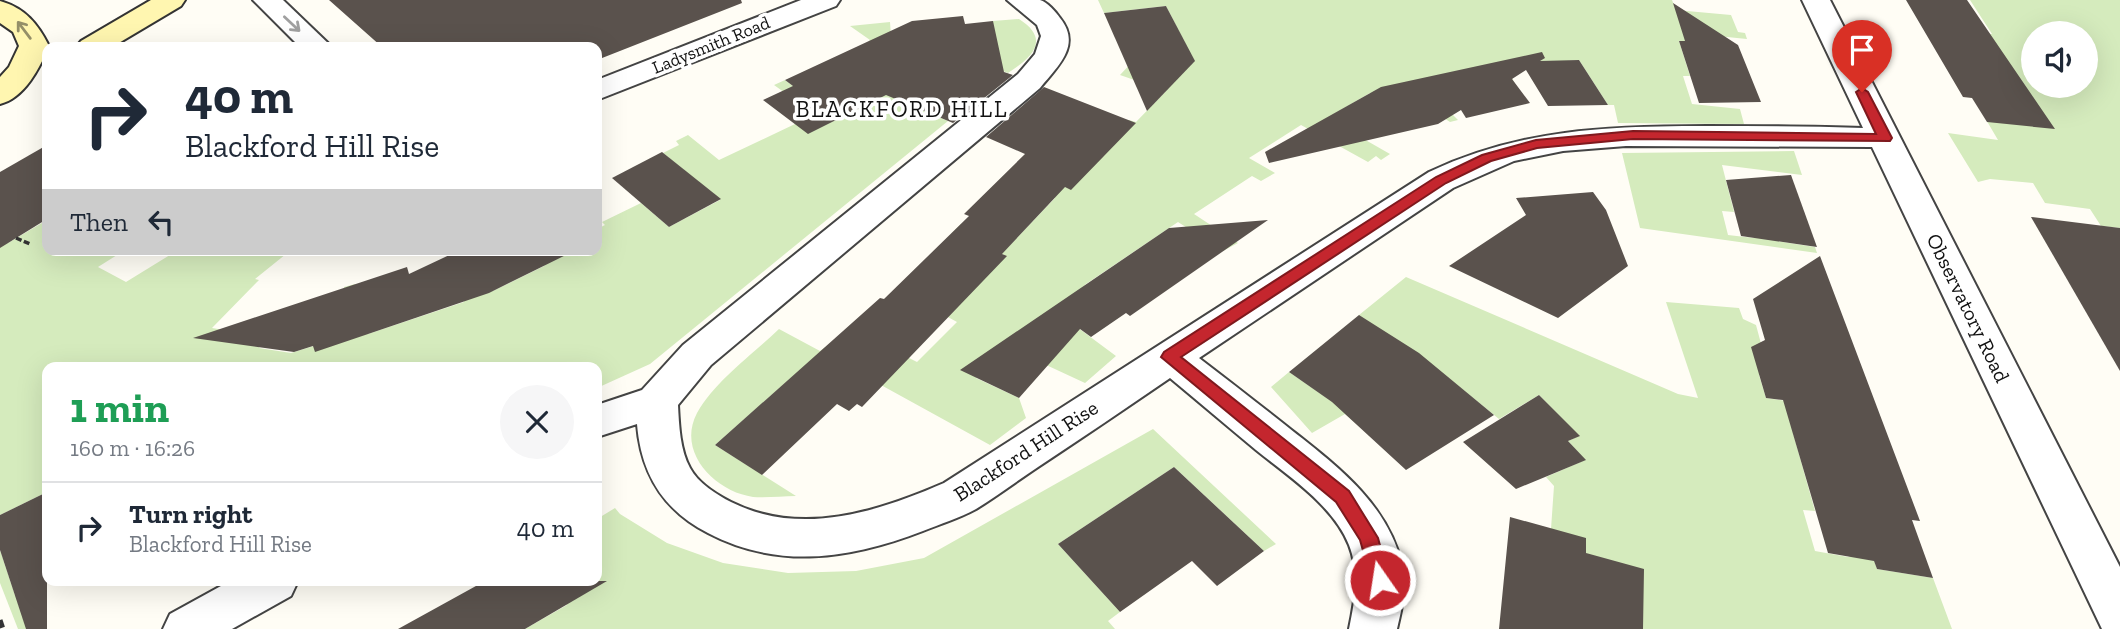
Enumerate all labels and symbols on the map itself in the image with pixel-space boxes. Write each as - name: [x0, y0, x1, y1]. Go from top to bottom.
- street label: Ladysmith Road: [649, 11, 773, 79]
- one-way arrow: [283, 15, 300, 32]
- one-way arrow: [17, 20, 32, 39]
- pin: [1832, 20, 1892, 92]
- district label: BLACKFORD HILL: [795, 95, 1009, 123]
- street label: Observatory Road: [1922, 229, 2016, 387]
- street label: Blackford Hill Rise: [949, 395, 1103, 507]
- position arrow: [1343, 543, 1417, 617]

